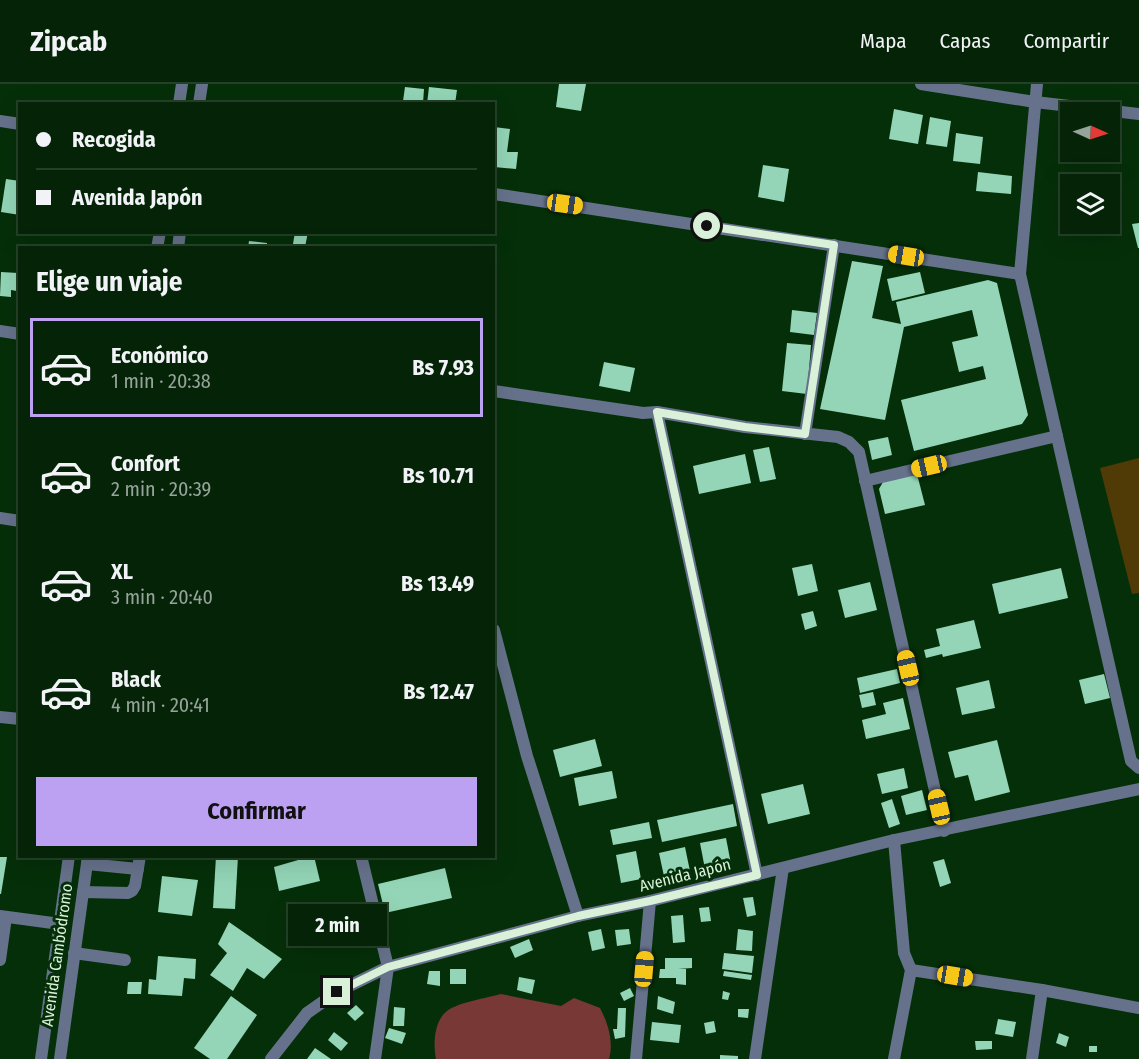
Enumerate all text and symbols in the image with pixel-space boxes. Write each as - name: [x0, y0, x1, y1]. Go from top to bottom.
- text: Zipcab: [30, 25, 107, 58]
- text: Mapa: [860, 28, 907, 54]
- text: Capas: [940, 28, 990, 54]
- text: Compartir: [1023, 28, 1109, 54]
- north arrow: [1060, 102, 1120, 162]
- map controls: [1060, 102, 1120, 234]
- text: Recogida: [72, 126, 156, 153]
- button: layers: [1060, 174, 1120, 234]
- text: Avenida Japón: [72, 184, 203, 211]
- car: [546, 193, 584, 215]
- route start: [693, 212, 720, 239]
- car: [887, 244, 925, 268]
- text: Elige un viaje: [36, 266, 182, 298]
- icon: car: [39, 341, 93, 395]
- text: Económico: [111, 342, 209, 369]
- text: Bs 7.93: [412, 354, 474, 381]
- text: 1 min · 20:38: [111, 369, 211, 393]
- icon: car: [39, 449, 93, 503]
- text: Confort: [111, 450, 180, 477]
- car: [909, 453, 949, 479]
- text: Bs 10.71: [403, 462, 474, 489]
- text: 2 min · 20:39: [111, 477, 211, 501]
- icon: car: [39, 557, 93, 611]
- text: XL: [111, 558, 133, 585]
- text: Bs 13.49: [401, 570, 474, 597]
- text: 3 min · 20:40: [111, 585, 213, 609]
- car: [895, 648, 921, 688]
- icon: car: [39, 665, 93, 719]
- text: Black: [111, 666, 161, 693]
- text: Bs 12.47: [403, 678, 474, 705]
- text: 4 min · 20:41: [111, 693, 210, 717]
- button: Confirmar: [36, 777, 477, 846]
- car: [926, 787, 952, 827]
- street label: Avenida Japón: [637, 854, 733, 896]
- street label: Avenida Cambódromo: [38, 882, 76, 1028]
- callout: 2 min: [288, 905, 386, 947]
- text: 2 min: [315, 913, 360, 937]
- car: [633, 950, 655, 988]
- car: [936, 964, 974, 988]
- route end: [323, 978, 350, 1005]

